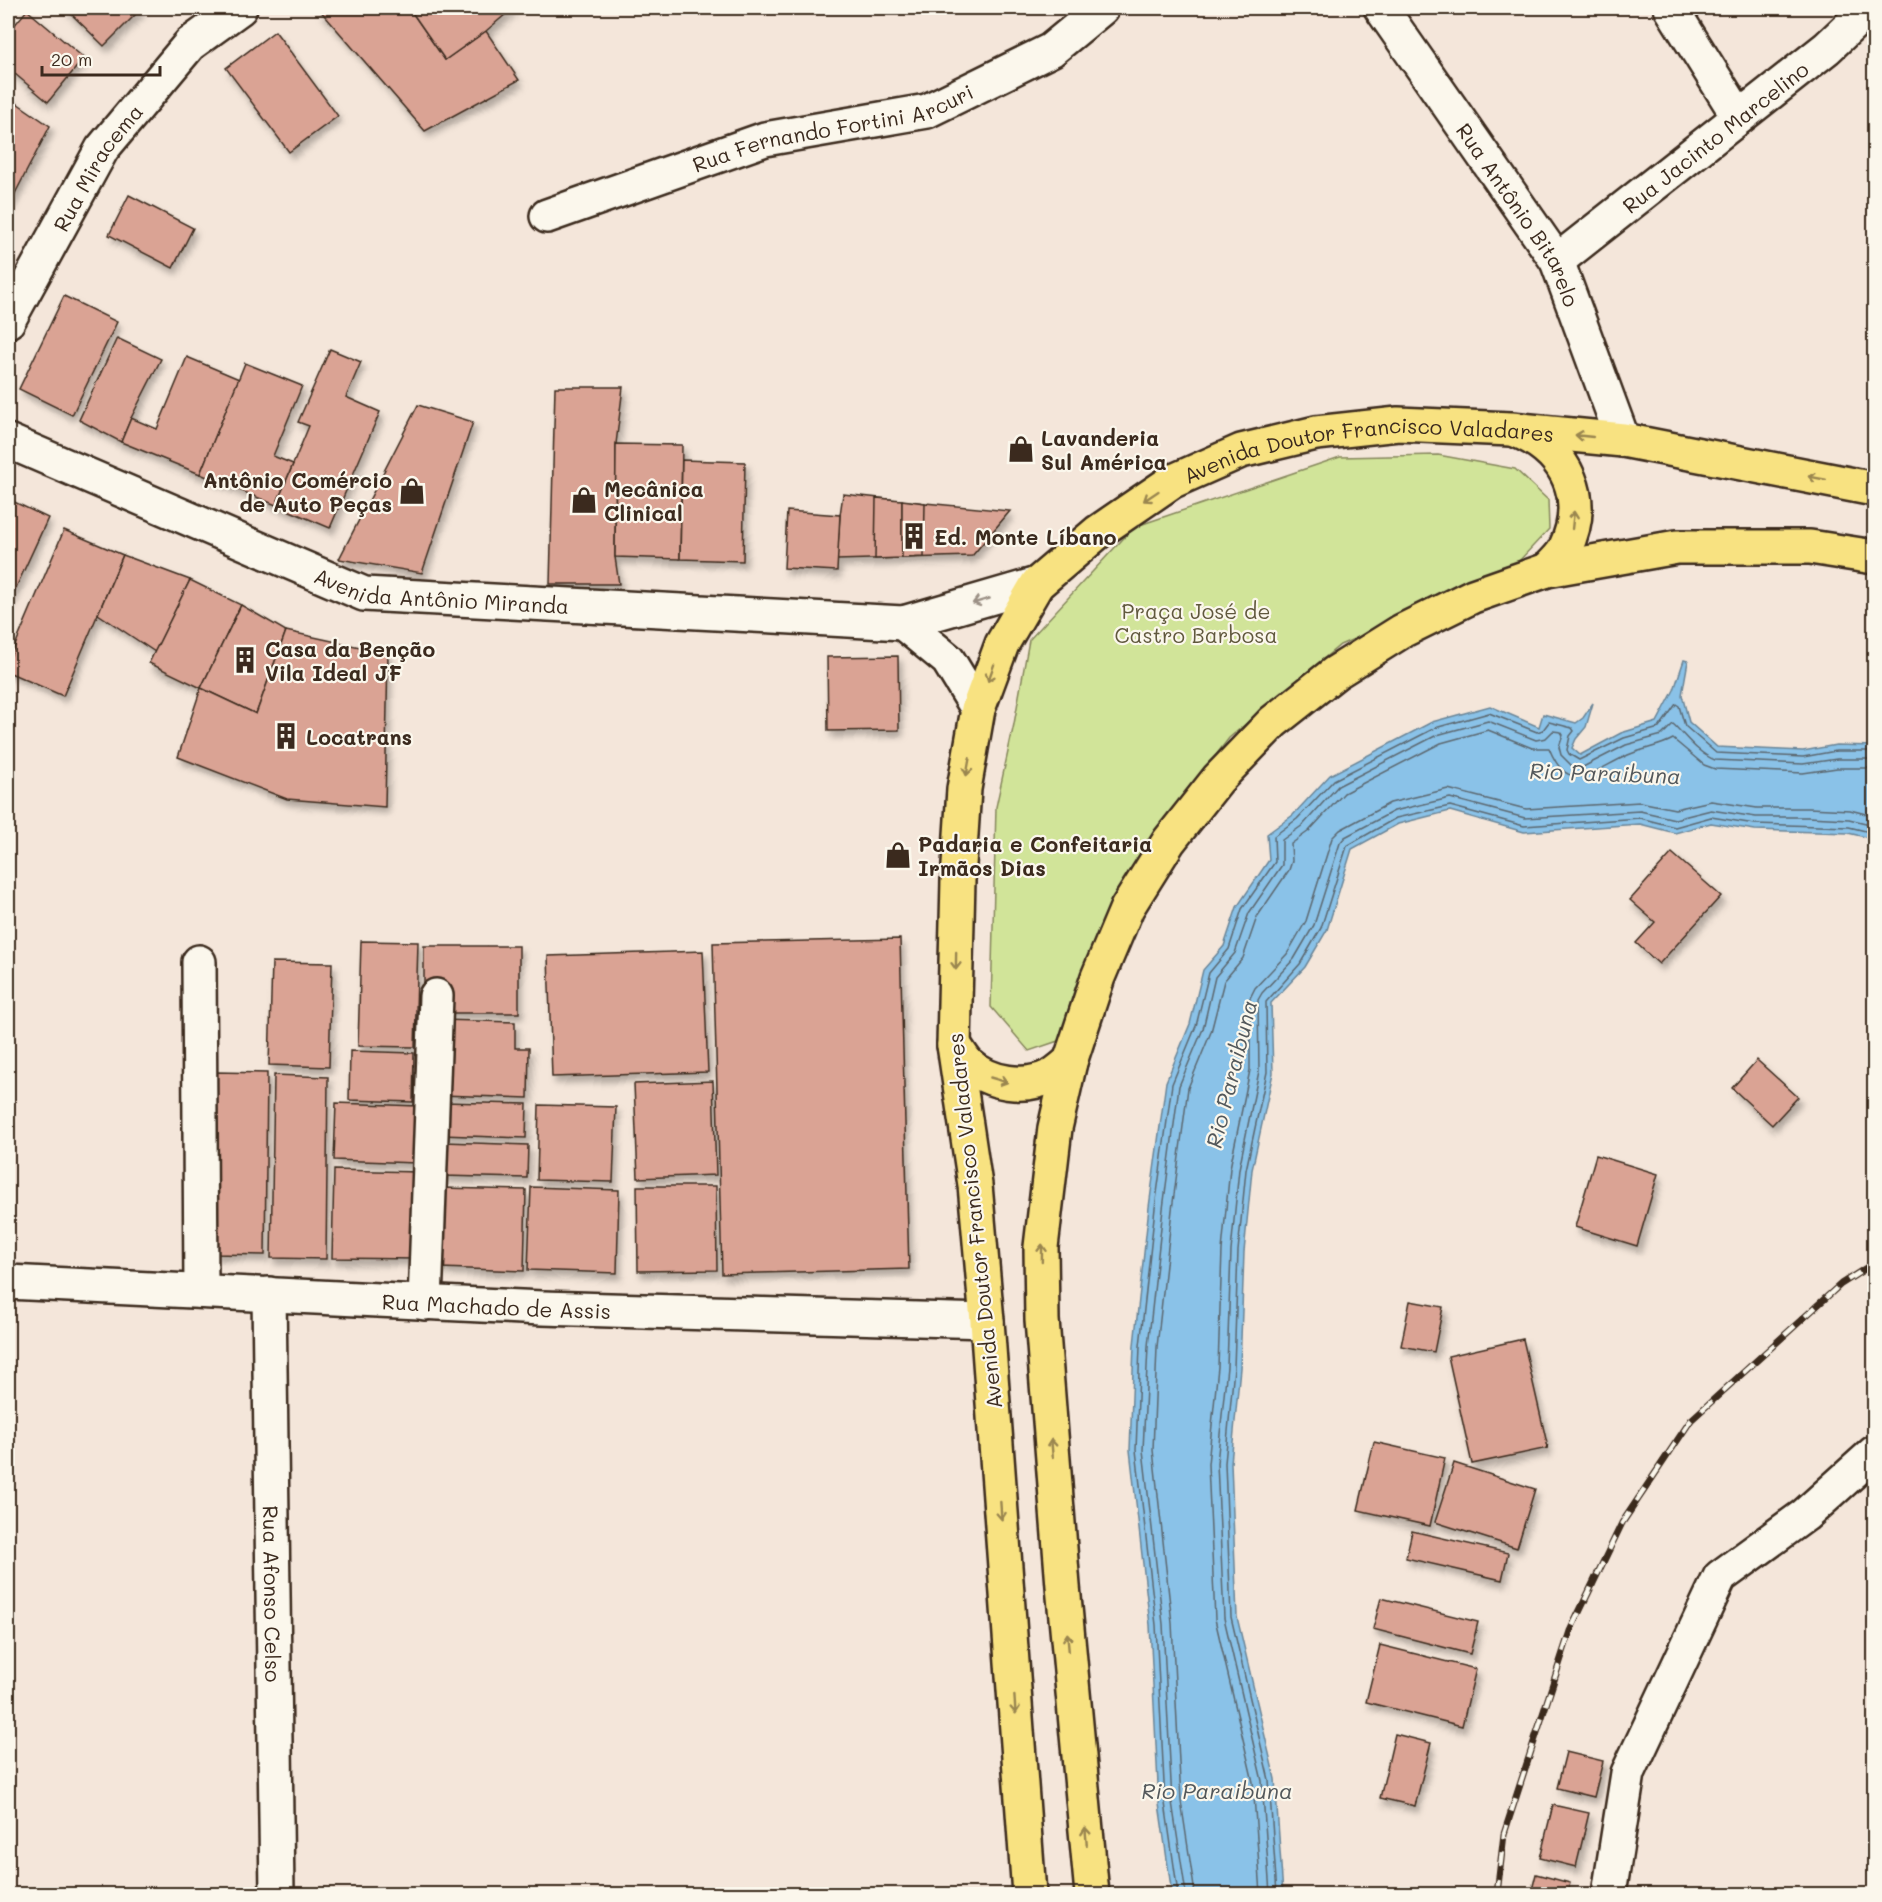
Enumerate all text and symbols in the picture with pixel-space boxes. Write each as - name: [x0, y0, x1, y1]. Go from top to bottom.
- scale bar: [42, 39, 160, 77]
- text: 20 m: [51, 47, 92, 71]
- street label: Rua Jacinto Marcelino: [1616, 55, 1813, 218]
- street label: Rua Fernando Fortini Arcuri: [689, 77, 977, 177]
- street label: Rua Miracema: [46, 98, 148, 236]
- street label: Rua Antônio Bitarelo: [1451, 117, 1586, 310]
- street label: Avenida Doutor Francisco Valadares: [1179, 410, 1555, 488]
- place label: Lavanderia Sul América: [1041, 424, 1167, 475]
- one-way arrow: [1575, 430, 1594, 441]
- shop icon: Lavanderia Sul América: [1006, 434, 1036, 464]
- place label: Antônio Comércio de Auto Peças: [203, 466, 392, 517]
- one-way arrow: [1808, 472, 1827, 483]
- place label: Mecânica Clinical: [604, 475, 704, 526]
- shop icon: Antônio Comércio de Auto Peças: [397, 476, 427, 506]
- shop icon: Mecânica Clinical: [569, 485, 599, 515]
- one-way arrow: [1143, 490, 1160, 502]
- one-way arrow: [1568, 510, 1579, 530]
- building icon: Ed. Monte Líbano: [899, 521, 929, 551]
- place label: Ed. Monte Líbano: [934, 523, 1117, 550]
- street label: Avenida Antônio Miranda: [311, 561, 570, 619]
- one-way arrow: [972, 595, 991, 607]
- park label: Praça José de Castro Barbosa: [1114, 597, 1278, 648]
- place label: Casa da Benção Vila Ideal JF: [265, 635, 435, 686]
- building icon: Casa da Benção Vila Ideal JF: [230, 645, 260, 675]
- one-way arrow: [985, 663, 996, 682]
- building icon: Locatrans: [271, 721, 301, 751]
- place label: Locatrans: [306, 723, 412, 750]
- one-way arrow: [962, 756, 973, 776]
- water label: Rio Paraibuna: [1529, 756, 1681, 790]
- place label: Padaria e Confeitaria Irmãos Dias: [918, 830, 1152, 881]
- shop icon: Padaria e Confeitaria Irmãos Dias: [883, 840, 913, 870]
- one-way arrow: [951, 951, 962, 971]
- water label: Rio Paraibuna: [1199, 997, 1263, 1151]
- street label: Avenida Doutor Francisco Valadares: [941, 1032, 1007, 1410]
- one-way arrow: [989, 1075, 1008, 1086]
- one-way arrow: [1036, 1244, 1047, 1264]
- street label: Rua Machado de Assis: [381, 1287, 611, 1324]
- one-way arrow: [1046, 1438, 1057, 1458]
- one-way arrow: [995, 1500, 1006, 1520]
- street label: Rua Afonso Celso: [258, 1505, 288, 1683]
- one-way arrow: [1062, 1633, 1073, 1653]
- one-way arrow: [1009, 1695, 1020, 1715]
- water label: Rio Paraibuna: [1141, 1776, 1293, 1805]
- one-way arrow: [1080, 1827, 1091, 1847]

